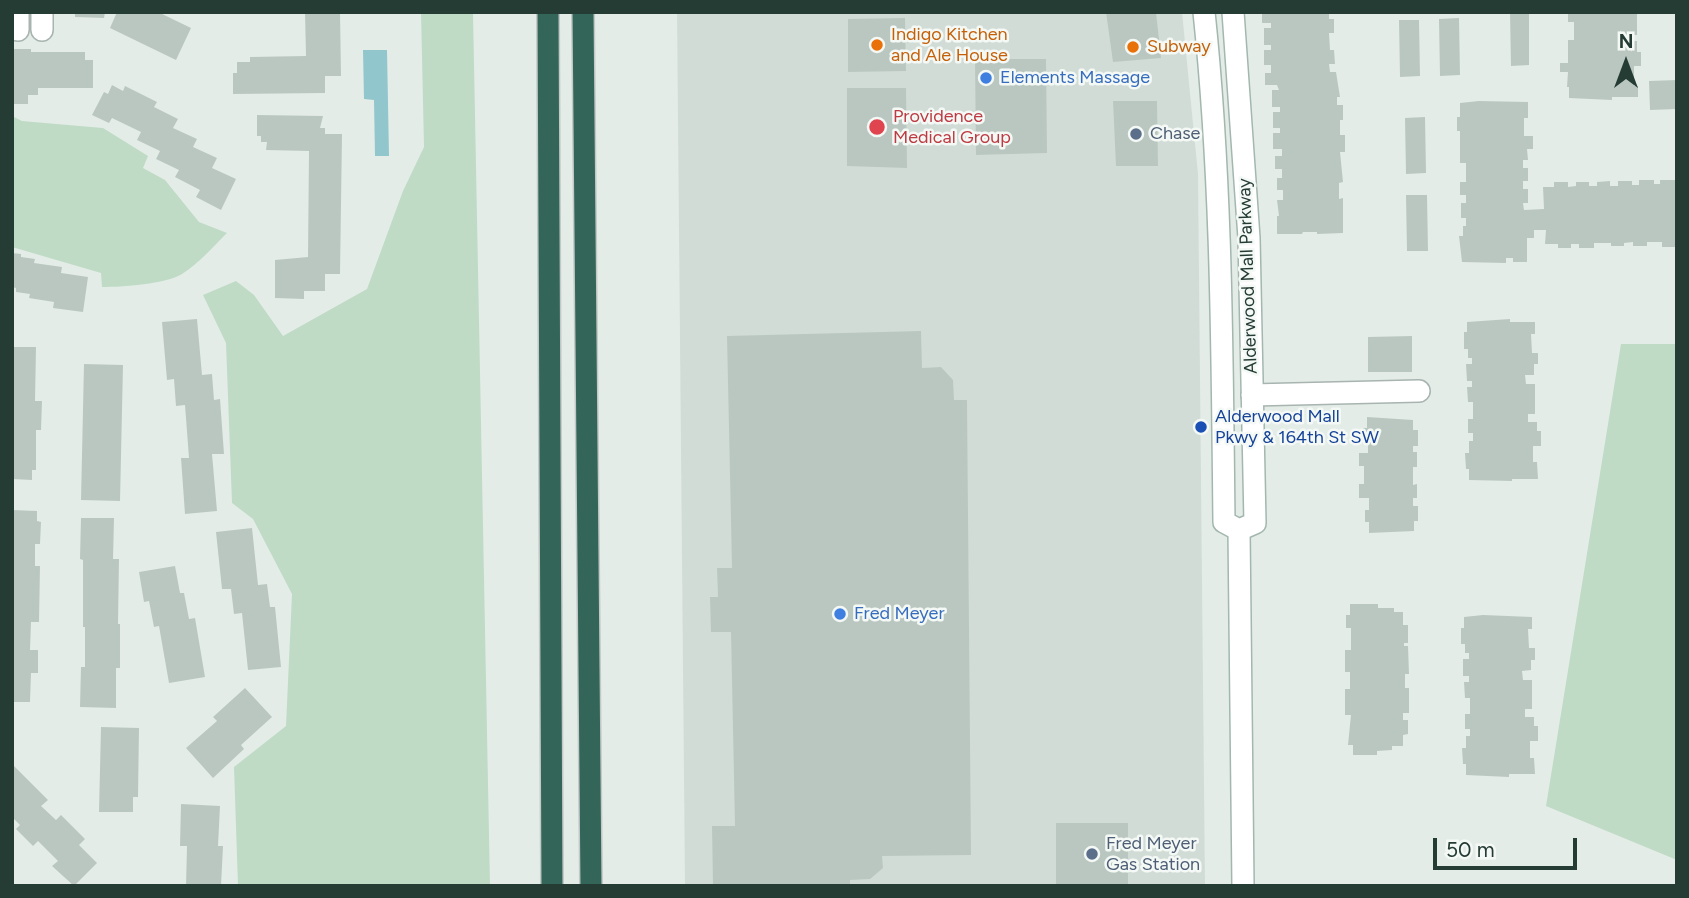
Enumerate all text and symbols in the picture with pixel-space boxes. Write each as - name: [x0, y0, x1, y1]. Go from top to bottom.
- place label: Indigo Kitchen and Ale House: [891, 24, 1008, 66]
- north arrow: [1591, 28, 1661, 98]
- text: N: [1619, 30, 1633, 53]
- place label: Subway: [1147, 36, 1211, 58]
- marker: Indigo Kitchen and Ale House: [869, 37, 885, 53]
- marker: Subway: [1125, 39, 1141, 55]
- place label: Elements Massage: [1000, 67, 1150, 89]
- marker: Elements Massage: [978, 70, 994, 86]
- place label: Providence Medical Group: [893, 106, 1011, 148]
- marker: Providence Medical Group: [867, 117, 887, 137]
- place label: Chase: [1150, 123, 1200, 145]
- marker: Chase: [1128, 126, 1144, 142]
- street label: Alderwood Mall Parkway: [1234, 178, 1262, 374]
- place label: Alderwood Mall Pkwy & 164th St SW: [1215, 406, 1379, 448]
- marker: Alderwood Mall Pkwy & 164th St SW: [1193, 419, 1209, 435]
- place label: Fred Meyer: [854, 603, 944, 625]
- marker: Fred Meyer: [832, 606, 848, 622]
- scale bar: [1437, 824, 1580, 868]
- place label: Fred Meyer Gas Station: [1106, 833, 1200, 876]
- text: 50 m: [1446, 837, 1495, 862]
- marker: Fred Meyer Gas Station: [1084, 846, 1100, 862]

